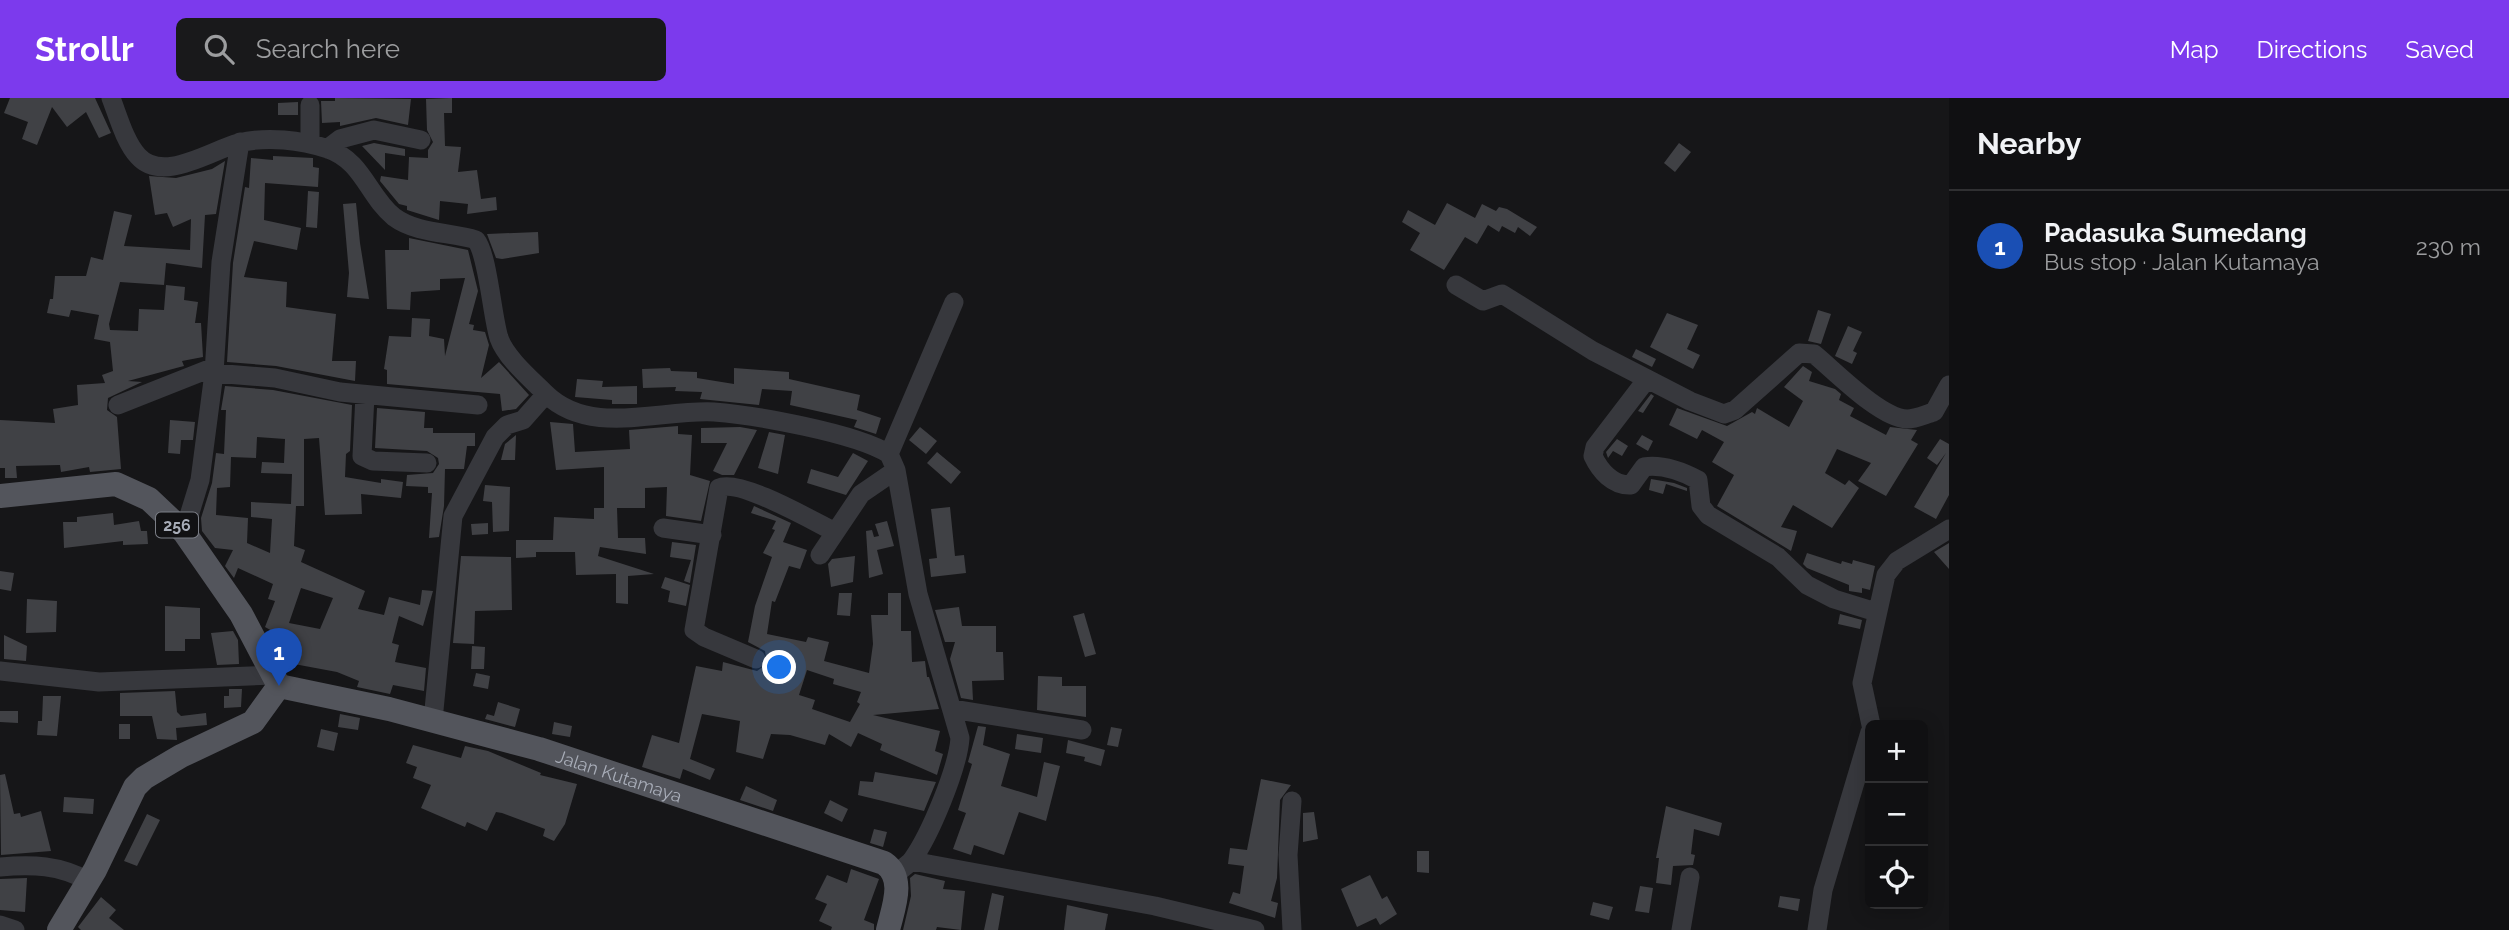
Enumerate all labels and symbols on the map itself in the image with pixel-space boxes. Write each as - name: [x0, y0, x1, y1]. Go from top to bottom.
- road number: 256: [156, 512, 198, 538]
- pin: 1: [256, 628, 302, 686]
- your location: [762, 650, 796, 684]
- street label: Jalan Kutamaya: [553, 745, 685, 806]

